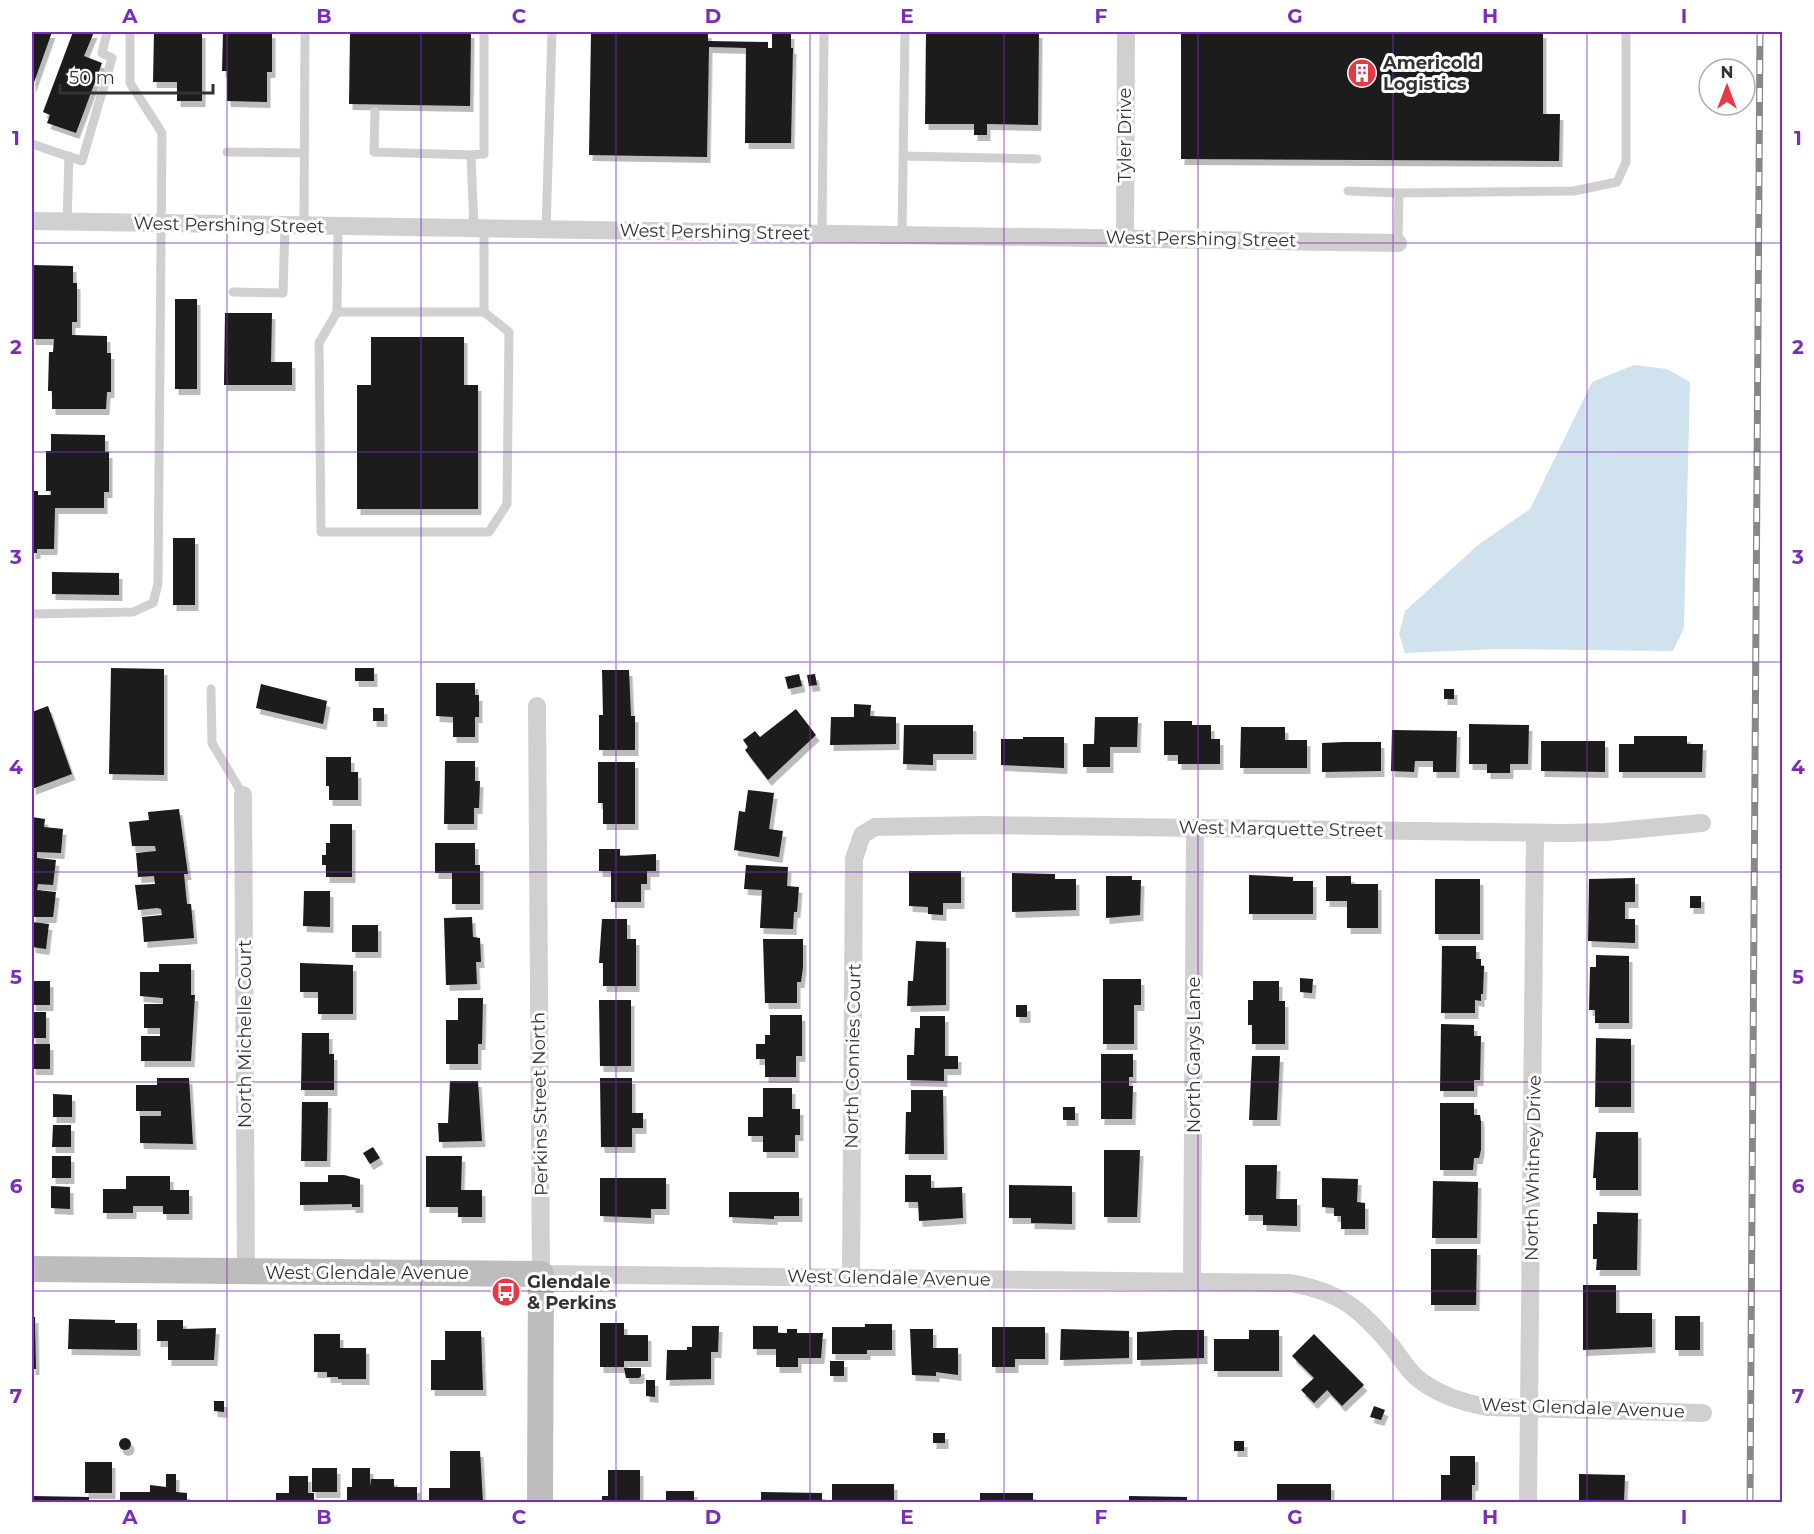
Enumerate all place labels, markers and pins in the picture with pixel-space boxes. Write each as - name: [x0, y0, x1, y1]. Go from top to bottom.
- place label: Americold Logistics: [1382, 52, 1480, 95]
- building icon: Americold Logistics: [1346, 57, 1378, 89]
- place label: Glendale & Perkins: [527, 1271, 617, 1314]
- bus stop icon: Glendale & Perkins: [490, 1276, 522, 1308]

